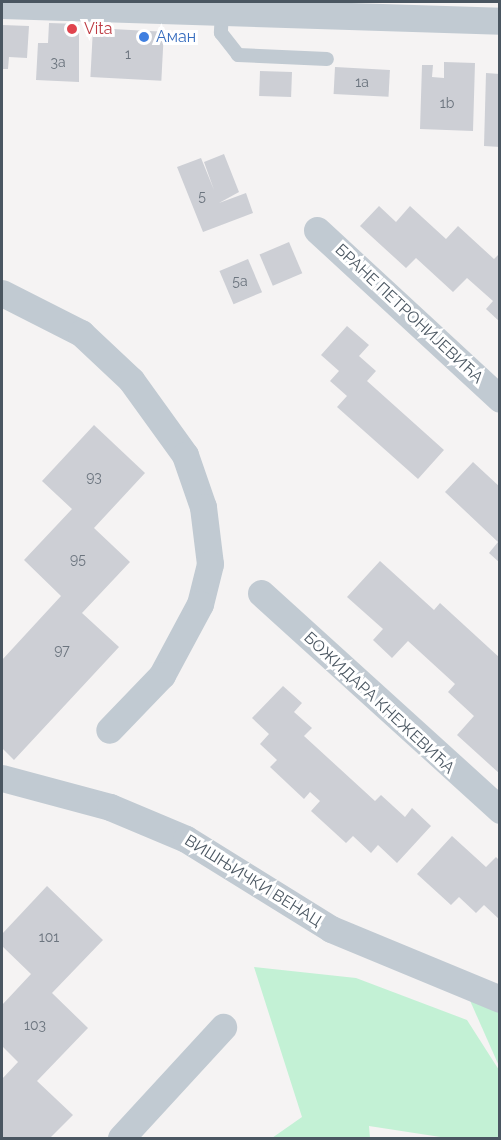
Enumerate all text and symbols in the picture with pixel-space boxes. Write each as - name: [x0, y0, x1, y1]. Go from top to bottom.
- place label: Vita: [84, 19, 112, 39]
- marker: Vita: [65, 22, 79, 36]
- place label: Аман: [156, 27, 196, 47]
- marker: Аман: [137, 30, 151, 44]
- house number: 1: [125, 46, 131, 62]
- house number: 3a: [50, 54, 66, 70]
- house number: 1a: [355, 74, 369, 90]
- house number: 1b: [440, 95, 454, 111]
- house number: 5: [198, 188, 206, 204]
- street label: БРАНЕ ПЕТРОНИЈЕВИЋА: [331, 240, 487, 388]
- house number: 5a: [232, 273, 248, 289]
- house number: 93: [86, 469, 102, 485]
- house number: 95: [70, 551, 86, 567]
- street label: БОЖИДАРА КНЕЖЕВИЋА: [299, 628, 459, 778]
- house number: 97: [54, 642, 70, 658]
- street label: ВИШЊИЧКИ ВЕНАЦ: [181, 831, 325, 931]
- house number: 101: [39, 929, 59, 945]
- house number: 103: [24, 1017, 46, 1033]

